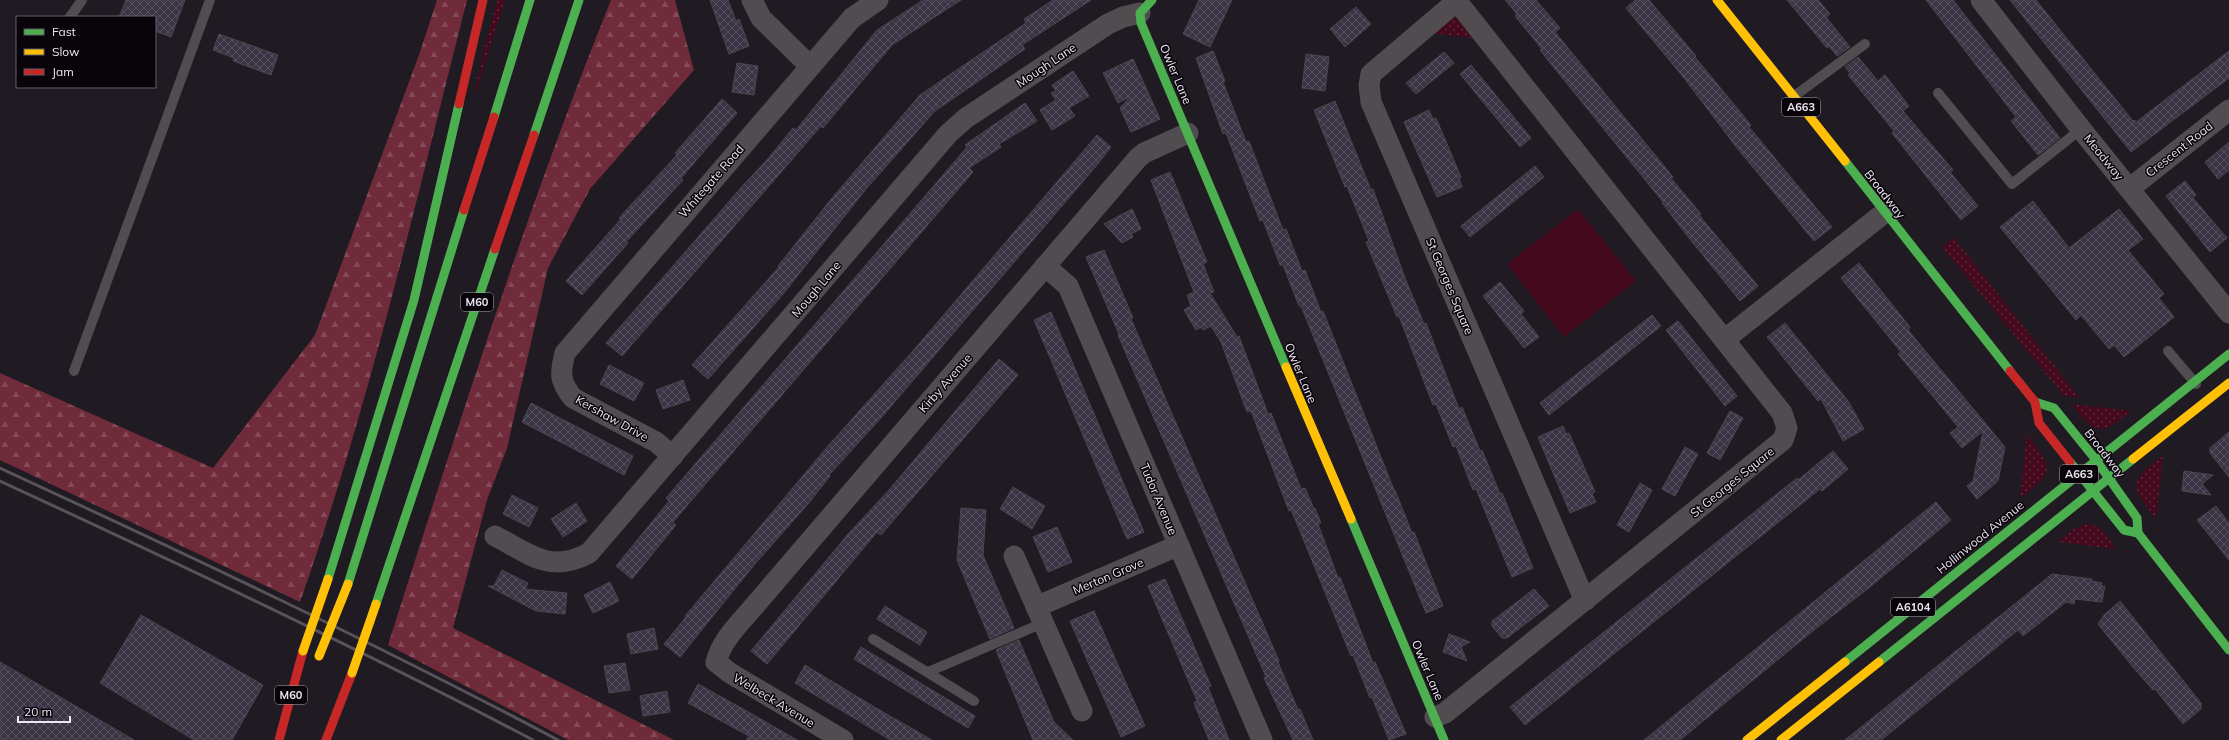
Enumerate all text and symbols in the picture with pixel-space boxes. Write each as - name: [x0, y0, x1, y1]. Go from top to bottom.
- legend: [16, 16, 156, 88]
- text: Fast: [52, 24, 76, 39]
- street label: Mough Lane: [1013, 40, 1079, 90]
- street label: Owler Lane: [1157, 42, 1195, 106]
- text: Slow: [52, 44, 80, 59]
- text: Jam: [52, 64, 74, 79]
- road number: A663: [1782, 98, 1820, 116]
- street label: Crescent Road: [2142, 118, 2216, 180]
- street label: Meadway: [2081, 131, 2128, 184]
- street label: Whitegate Road: [675, 142, 747, 220]
- street label: Broadway: [1861, 167, 1909, 222]
- street label: St Georges Square: [1423, 235, 1477, 337]
- street label: Mough Lane: [788, 258, 844, 320]
- road number: M60: [461, 293, 493, 311]
- street label: Owler Lane: [1282, 341, 1320, 405]
- street label: Kirby Avenue: [915, 350, 975, 416]
- street label: Kershaw Drive: [573, 392, 651, 444]
- street label: Broadway: [2081, 426, 2129, 481]
- street label: St Georges Square: [1687, 444, 1777, 520]
- street label: Tudor Avenue: [1137, 461, 1181, 537]
- road number: A663: [2060, 465, 2098, 483]
- street label: Hollinwood Avenue: [1933, 497, 2027, 577]
- street label: Merton Grove: [1070, 554, 1146, 598]
- road number: A6104: [1891, 598, 1935, 616]
- street label: Owler Lane: [1409, 638, 1447, 702]
- street label: Welbeck Avenue: [730, 670, 818, 730]
- road number: M60: [275, 686, 307, 704]
- scale bar: [18, 698, 70, 724]
- text: 20 m: [24, 704, 52, 719]

